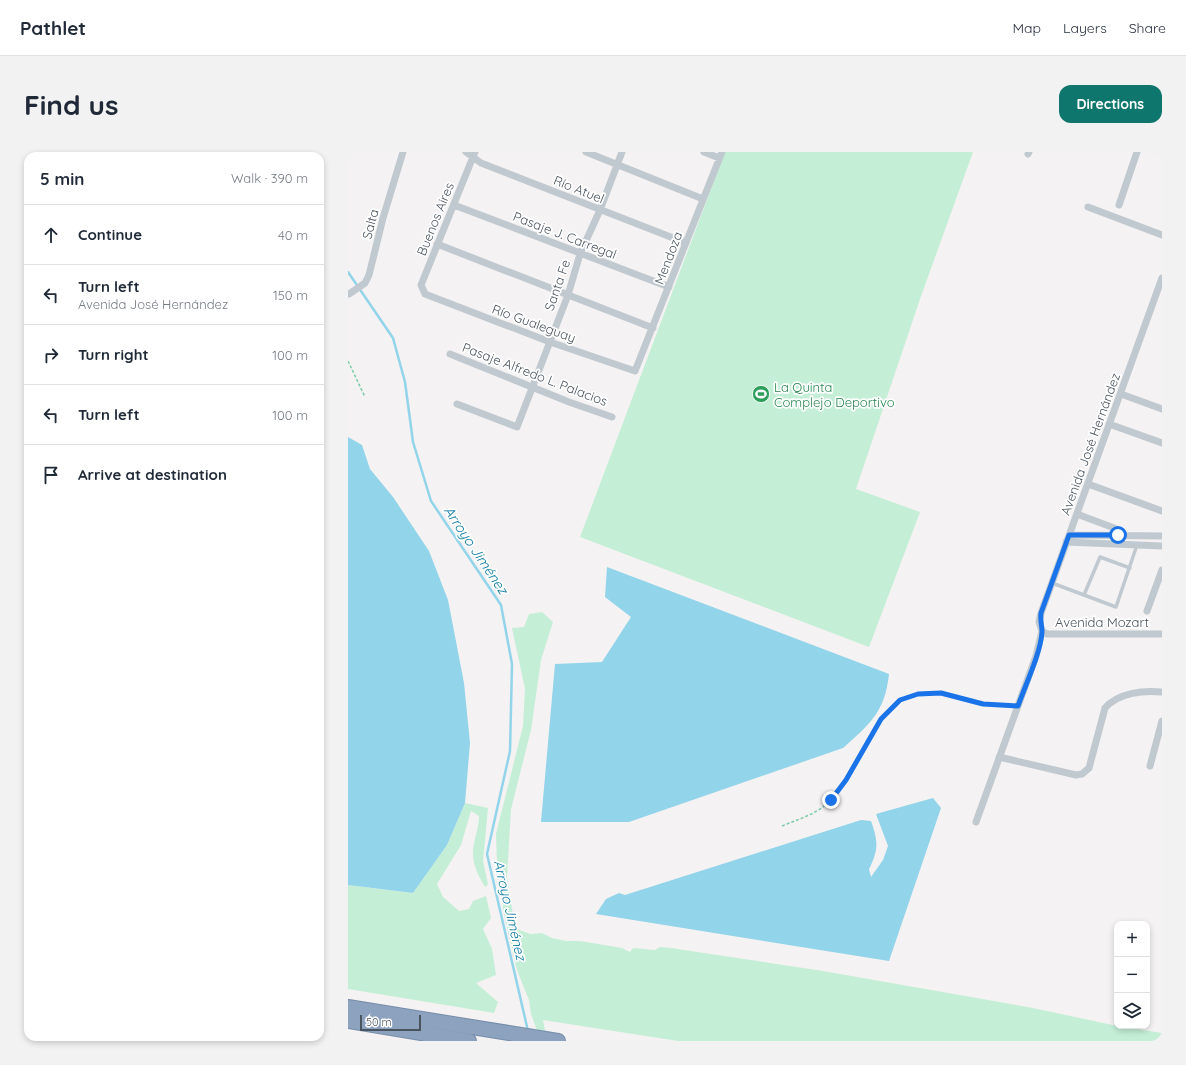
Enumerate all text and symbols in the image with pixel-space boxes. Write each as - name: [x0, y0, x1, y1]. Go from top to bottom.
- text: Pathlet: [20, 16, 86, 40]
- text: Map: [1012, 19, 1041, 37]
- text: Layers: [1063, 19, 1107, 37]
- text: Share: [1129, 19, 1166, 37]
- button: Directions: [1059, 85, 1162, 123]
- text: Find us: [24, 87, 118, 122]
- text: 5 min: [40, 168, 84, 189]
- text: Walk · 390 m: [231, 170, 308, 186]
- street label: Río Atuel: [551, 172, 607, 206]
- street label: Buenos Aires: [413, 180, 457, 258]
- street label: Salta: [358, 207, 382, 241]
- street label: Pasaje J. Carregal: [511, 208, 619, 262]
- icon: ahead: [40, 224, 62, 246]
- text: Continue: [78, 225, 142, 244]
- text: 40 m: [278, 227, 308, 243]
- street label: Mendoza: [651, 229, 685, 287]
- street label: Santa Fe: [541, 257, 573, 313]
- text: Turn left: [78, 277, 140, 296]
- icon: left: [40, 284, 62, 306]
- text: 150 m: [273, 287, 308, 303]
- text: Avenida José Hernández: [78, 296, 228, 312]
- street label: Río Gualeguay: [490, 300, 578, 346]
- street label: Pasaje Alfredo L. Palacios: [460, 339, 610, 409]
- icon: right: [40, 344, 62, 366]
- text: Turn right: [78, 345, 149, 364]
- text: 100 m: [272, 347, 308, 363]
- street label: Avenida José Hernández: [1057, 371, 1123, 517]
- place label: La Quinta Complejo Deportivo: [774, 379, 895, 410]
- sports icon: La Quinta Complejo Deportivo: [751, 384, 771, 404]
- icon: left: [40, 404, 62, 426]
- text: Turn left: [78, 405, 140, 424]
- text: 100 m: [272, 407, 308, 423]
- icon: arrive: [40, 464, 62, 486]
- text: Arrive at destination: [78, 465, 227, 484]
- water label: Arroyo Jiménez: [440, 502, 513, 599]
- route start: [1109, 526, 1127, 544]
- street label: Avenida Mozart: [1055, 614, 1149, 630]
- route end: [822, 791, 840, 809]
- water label: Arroyo Jiménez: [490, 858, 531, 963]
- map controls: [1114, 921, 1150, 1029]
- button: +: [1114, 921, 1150, 957]
- button: −: [1114, 957, 1150, 993]
- button: layers: [1114, 993, 1150, 1029]
- scale bar: [360, 1013, 421, 1032]
- text: 50 m: [366, 1015, 392, 1029]

